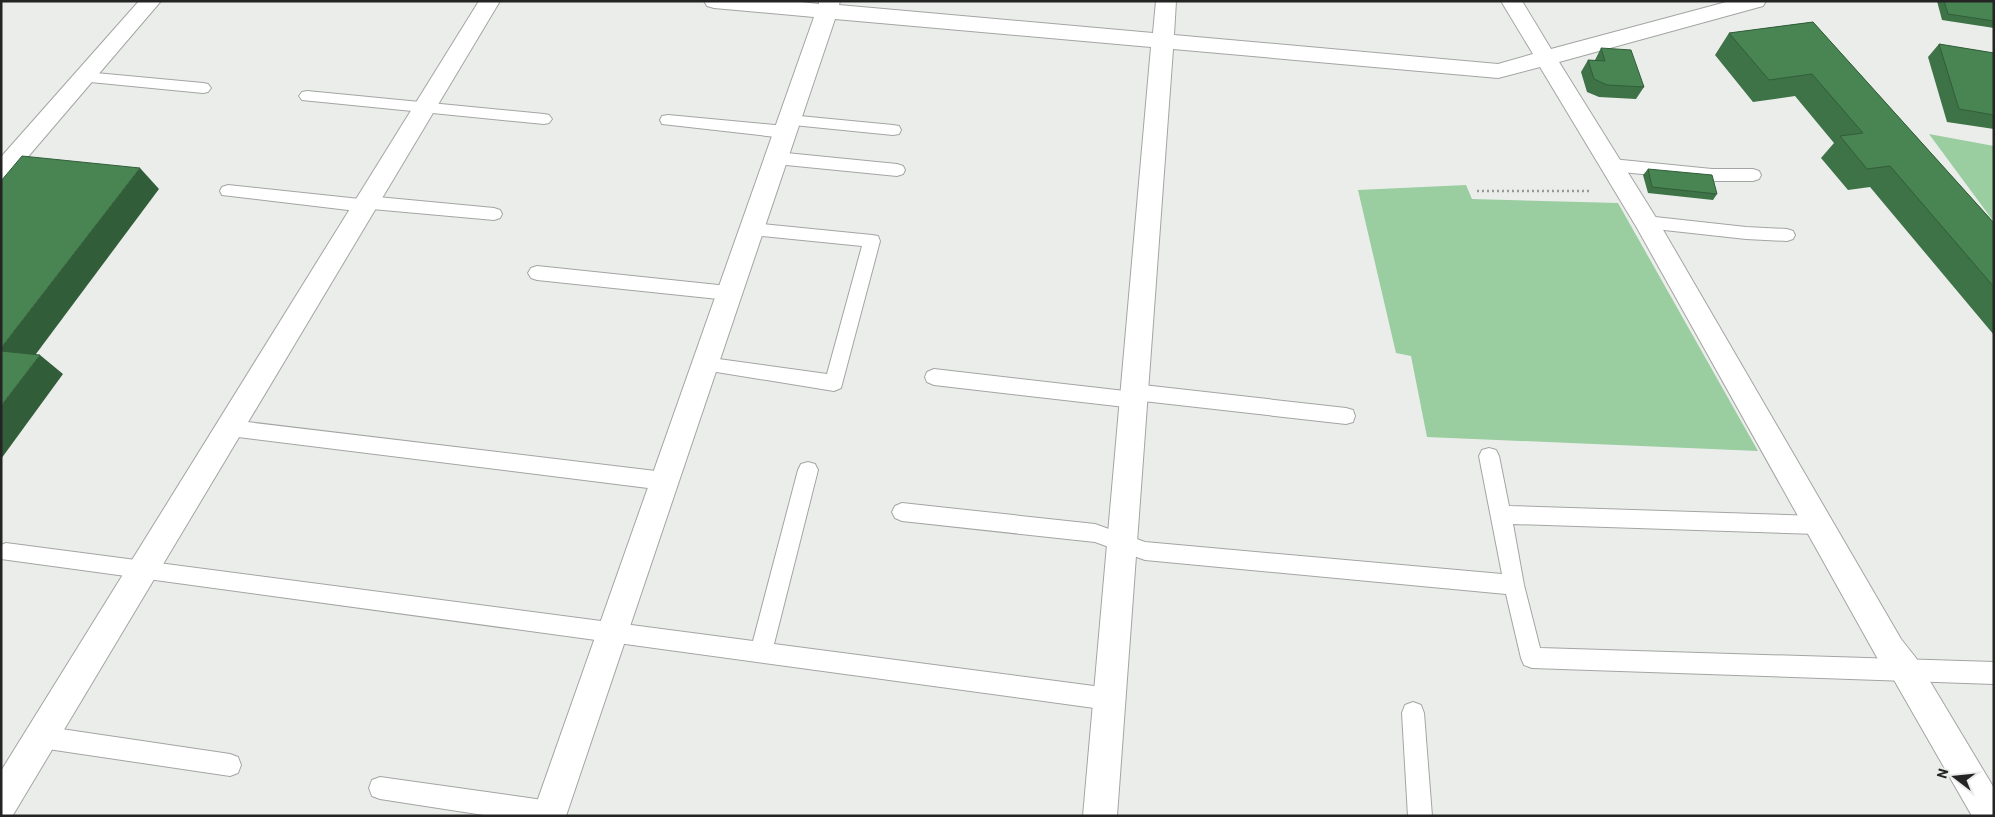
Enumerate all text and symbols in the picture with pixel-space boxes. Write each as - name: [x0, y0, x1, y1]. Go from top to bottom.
- north arrow: [1930, 752, 1980, 802]
- text: N: [1933, 766, 1951, 780]

